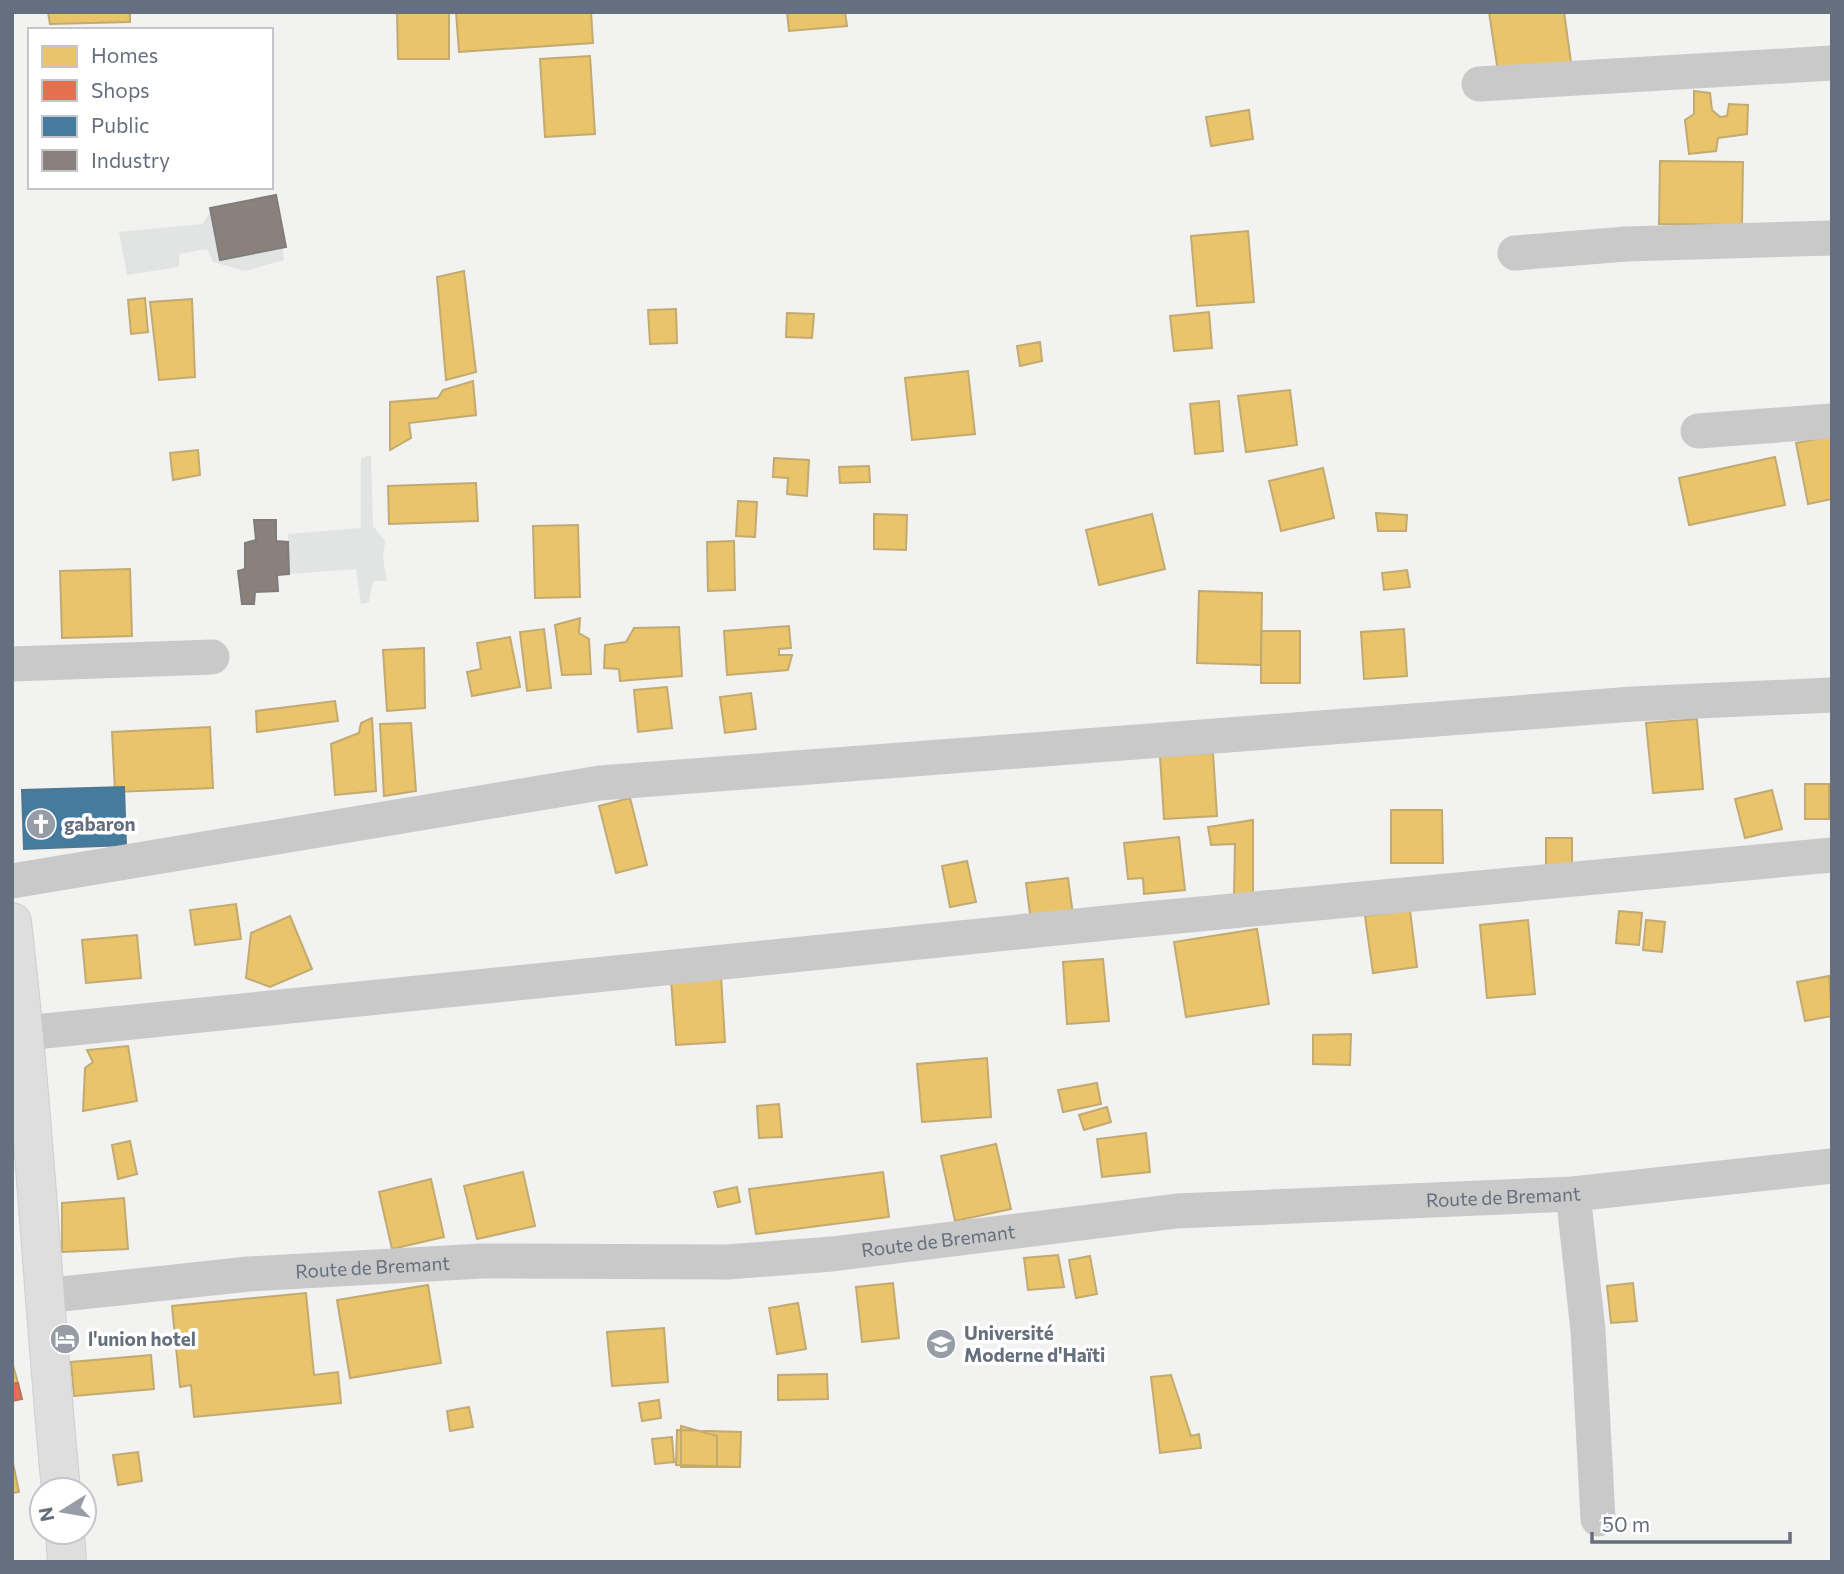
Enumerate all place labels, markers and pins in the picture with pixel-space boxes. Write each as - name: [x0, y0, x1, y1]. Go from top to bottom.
- church icon: gabaron: [24, 807, 58, 841]
- place label: gabaron: [64, 812, 136, 835]
- place label: Université Moderne d'Haïti: [964, 1321, 1105, 1366]
- hotel icon: l'union hotel: [48, 1322, 82, 1356]
- place label: l'union hotel: [88, 1327, 196, 1350]
- school or university icon: Université Moderne d'Haïti: [924, 1327, 958, 1361]

